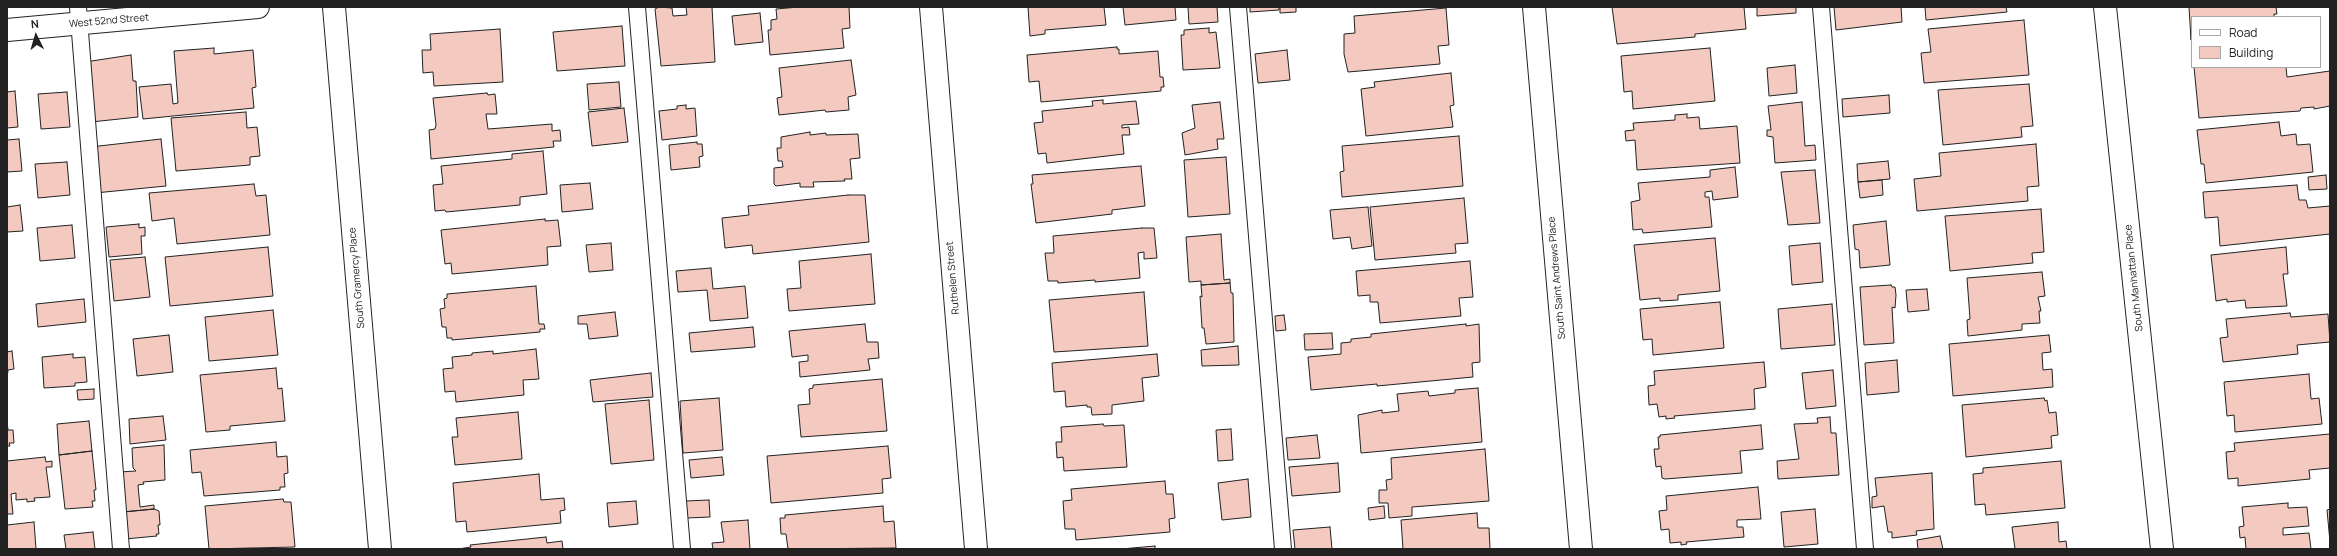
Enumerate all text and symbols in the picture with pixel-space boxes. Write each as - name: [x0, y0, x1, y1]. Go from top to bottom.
- street label: West 52nd Street: [69, 12, 149, 30]
- north arrow: [16, 16, 56, 56]
- text: N: [30, 16, 40, 31]
- legend: [2191, 16, 2321, 68]
- text: Road: [2229, 24, 2257, 41]
- text: Building: [2229, 44, 2273, 61]
- street label: South Saint Andrews Place: [1546, 216, 1568, 340]
- street label: South Manhattan Place: [2122, 224, 2146, 332]
- street label: South Gramercy Place: [347, 227, 367, 329]
- street label: Ruthelen Street: [944, 241, 962, 315]

